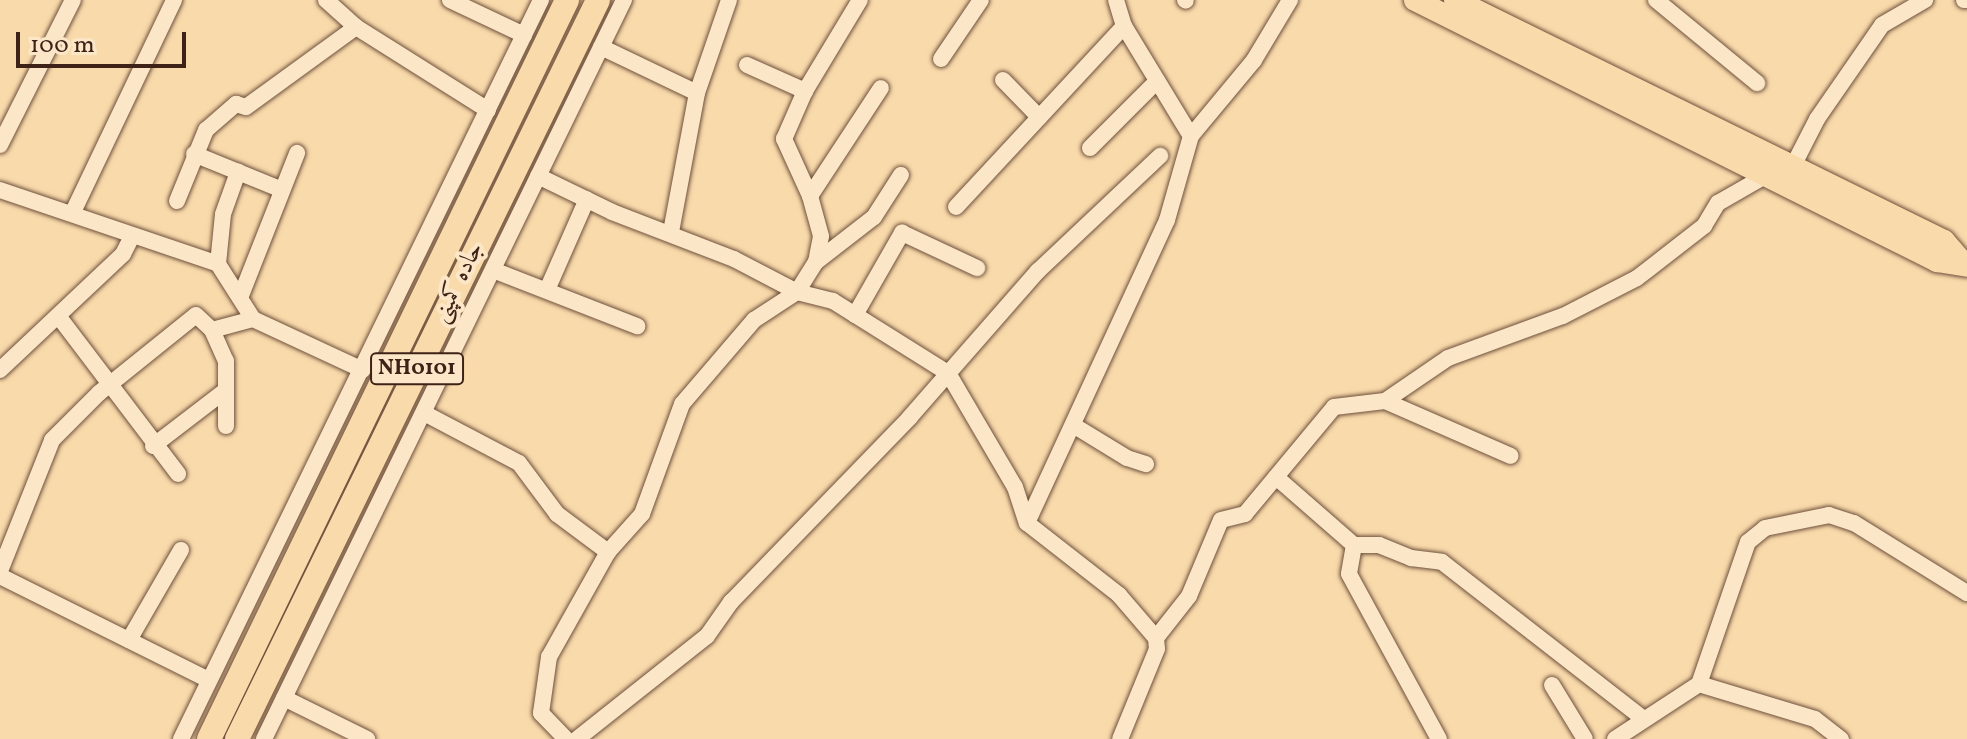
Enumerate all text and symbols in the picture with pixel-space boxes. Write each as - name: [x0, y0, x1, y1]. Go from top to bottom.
- scale bar: [20, 16, 190, 66]
- text: 100 m: [30, 29, 95, 63]
- street label: جاده کمپنی: [427, 238, 491, 328]
- road number: NH0101: [369, 351, 465, 387]

